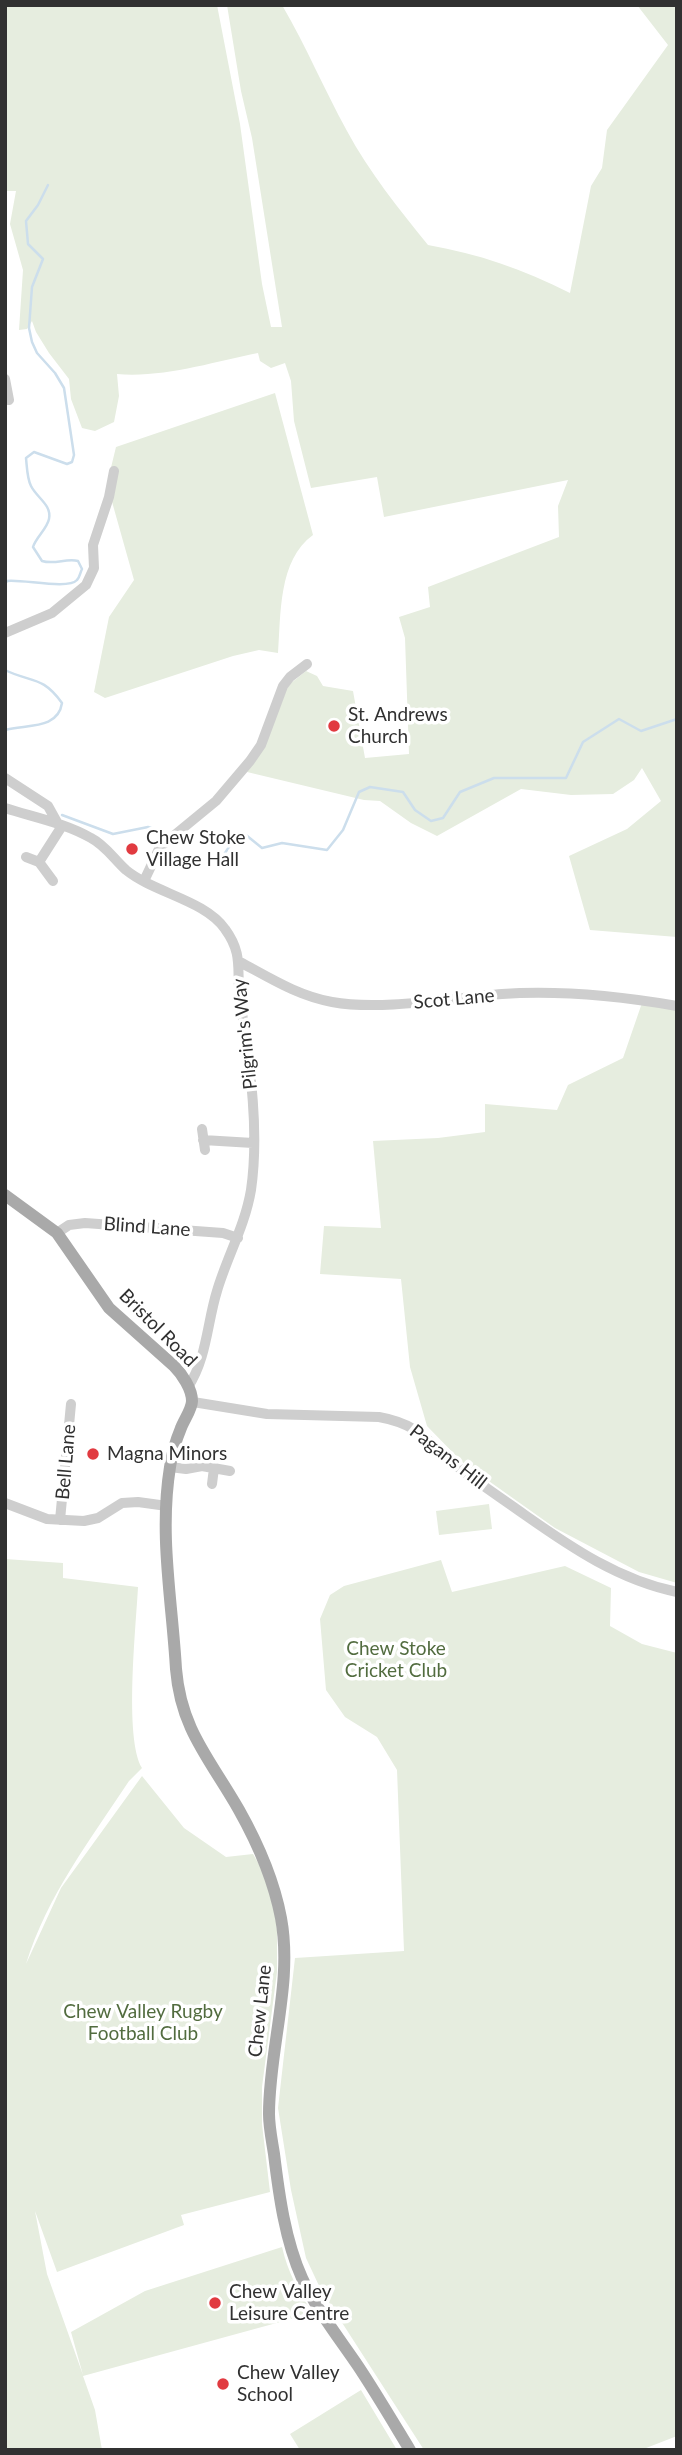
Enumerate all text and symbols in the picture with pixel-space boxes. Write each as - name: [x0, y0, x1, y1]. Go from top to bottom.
- place label: St. Andrews Church: [348, 704, 448, 748]
- marker: St. Andrews Church: [326, 718, 342, 734]
- place label: Chew Stoke Village Hall: [146, 827, 246, 871]
- marker: Chew Stoke Village Hall: [124, 841, 140, 857]
- street label: Pilgrim's Way: [228, 977, 262, 1091]
- street label: Scot Lane: [413, 984, 495, 1014]
- street label: Blind Lane: [103, 1213, 191, 1241]
- street label: Bristol Road: [114, 1284, 202, 1372]
- street label: Pagans Hill: [405, 1420, 491, 1494]
- street label: Bell Lane: [51, 1423, 81, 1501]
- place label: Magna Minors: [107, 1443, 227, 1465]
- marker: Magna Minors: [85, 1446, 101, 1462]
- park label: Chew Stoke Cricket Club: [345, 1638, 447, 1682]
- street label: Chew Lane: [244, 1964, 276, 2058]
- park label: Chew Valley Rugby Football Club: [63, 2001, 223, 2045]
- place label: Chew Valley Leisure Centre: [229, 2281, 349, 2325]
- marker: Chew Valley Leisure Centre: [207, 2295, 223, 2311]
- place label: Chew Valley School: [237, 2362, 339, 2406]
- marker: Chew Valley School: [215, 2376, 231, 2392]

